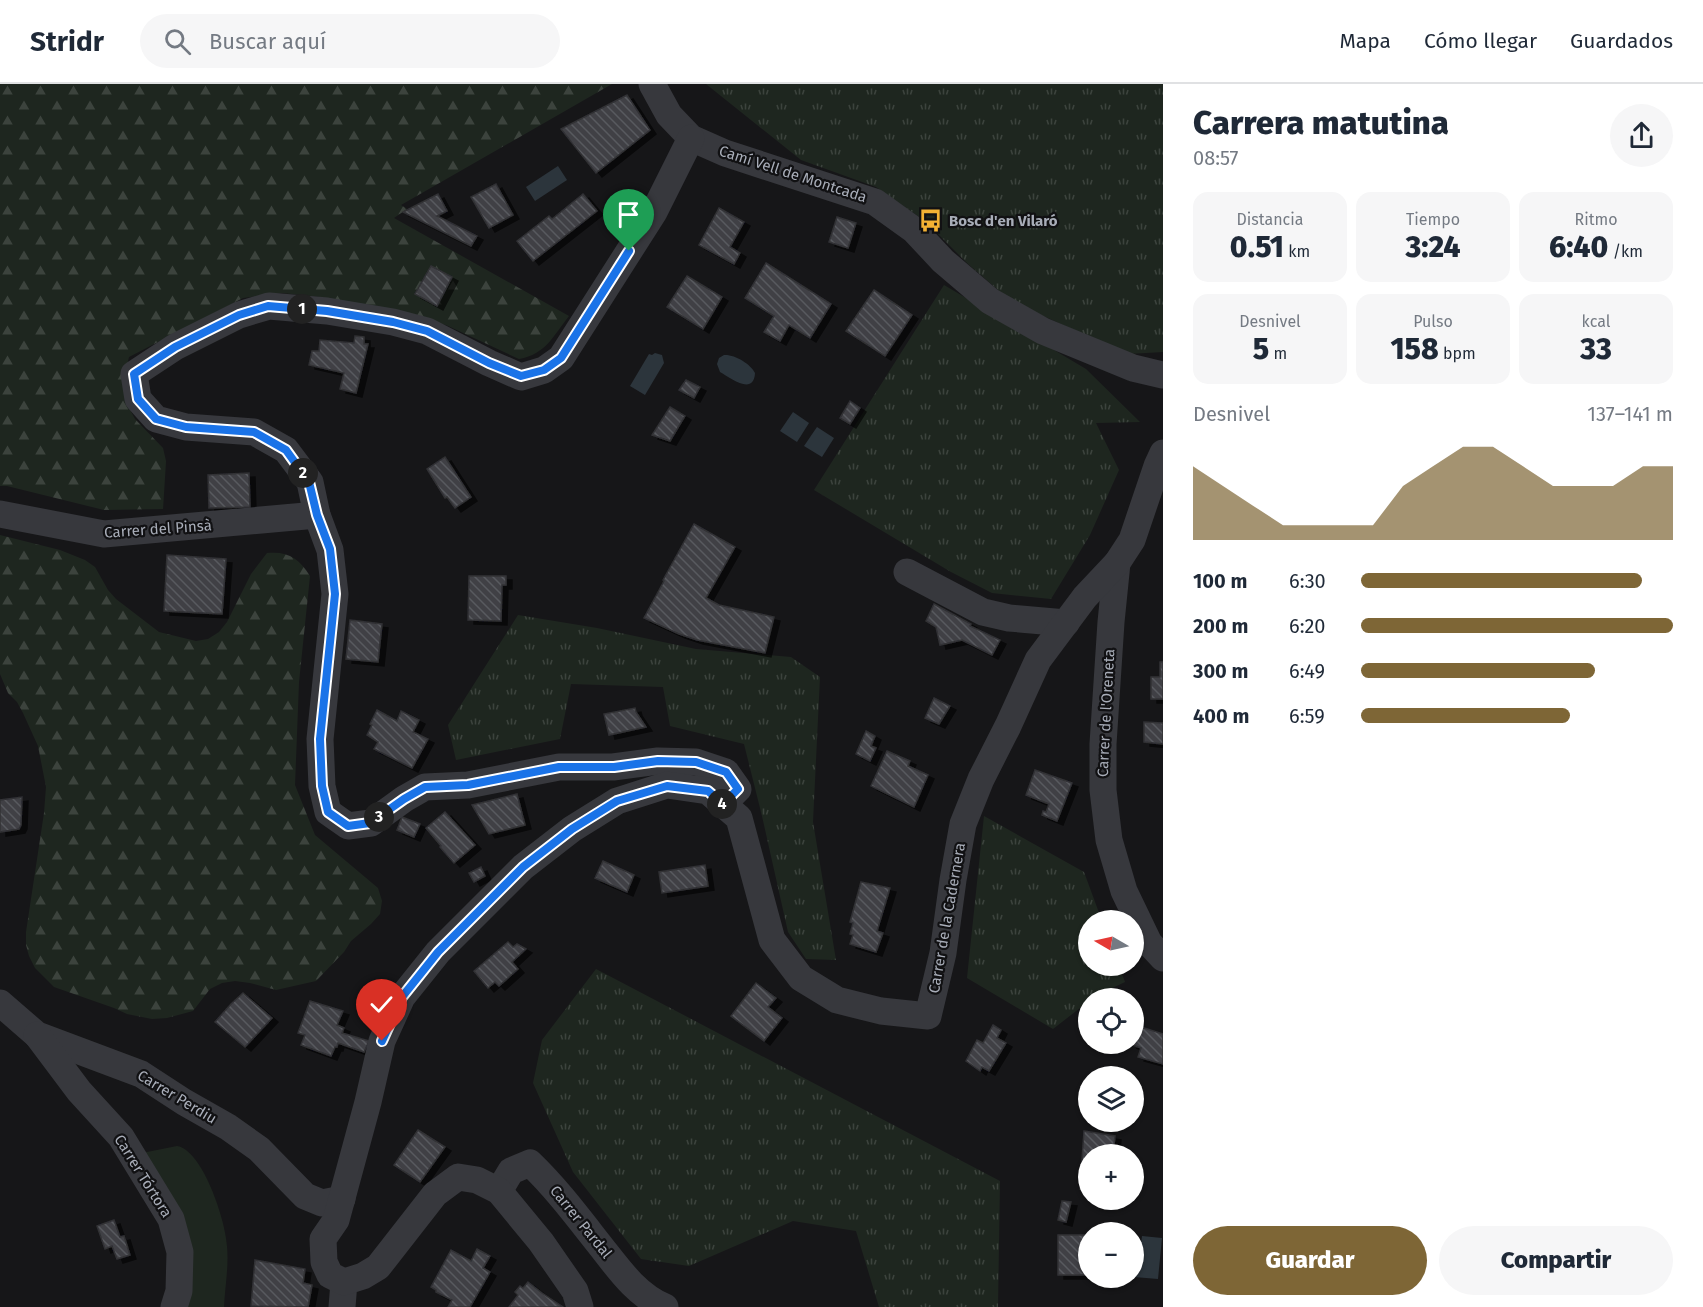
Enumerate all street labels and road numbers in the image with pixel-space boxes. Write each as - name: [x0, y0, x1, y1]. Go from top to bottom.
- street label: Camí Vell de Montcada: [717, 142, 869, 206]
- street label: Carrer del Pinsà: [104, 516, 212, 542]
- street label: Carrer de l'Oreneta: [1094, 648, 1118, 778]
- street label: Carrer de la Cadernera: [925, 841, 969, 995]
- street label: Carrer Perdiu: [134, 1066, 220, 1128]
- street label: Carrer Tórtora: [110, 1131, 176, 1221]
- street label: Carrer Pardal: [546, 1182, 616, 1262]

